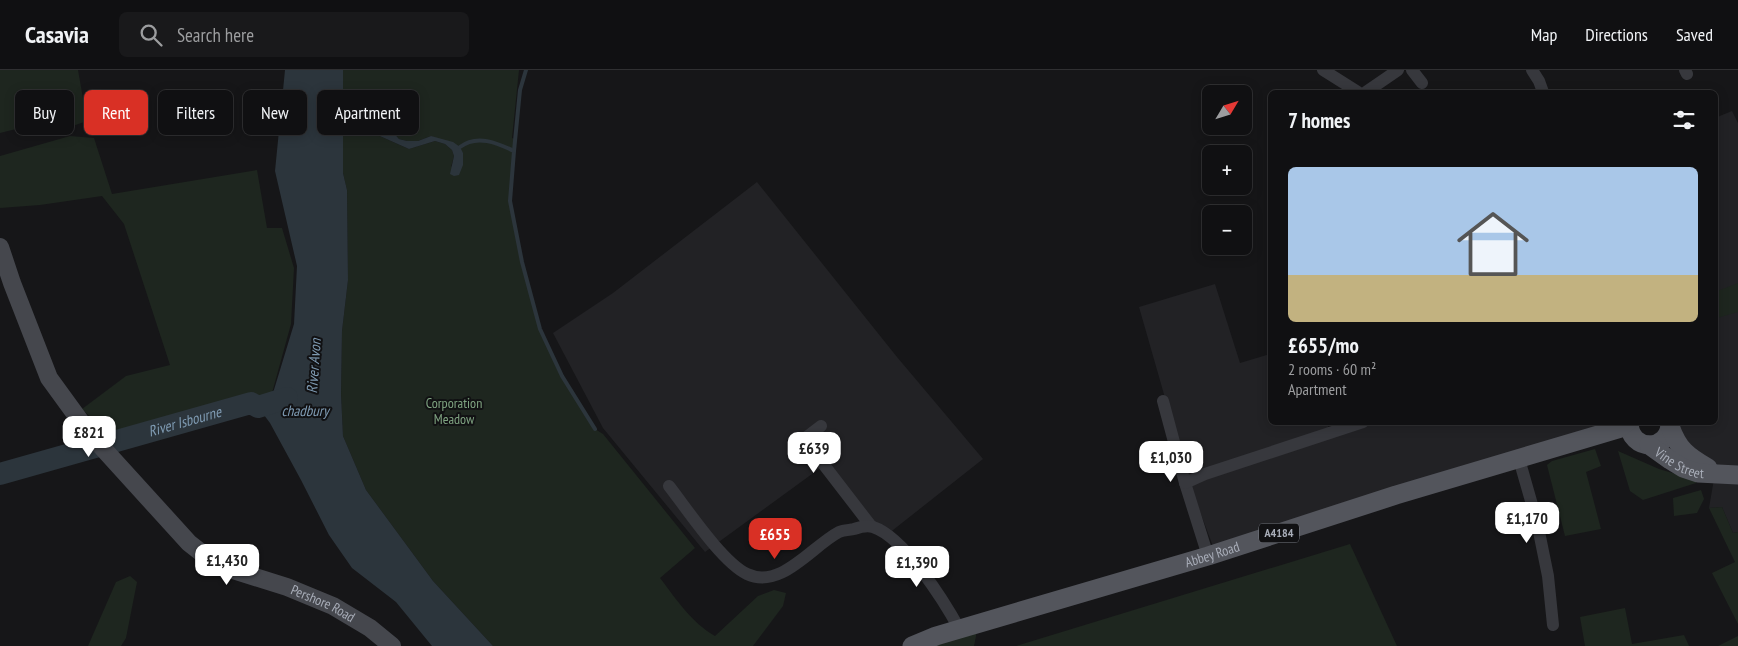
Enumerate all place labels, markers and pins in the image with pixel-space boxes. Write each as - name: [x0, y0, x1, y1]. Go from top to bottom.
- pin: £821: [59, 416, 119, 458]
- pin: £639: [784, 432, 844, 474]
- pin: £1,030: [1130, 440, 1212, 483]
- pin: £1,170: [1486, 502, 1568, 544]
- pin: £655: [745, 518, 805, 560]
- pin: £1,430: [186, 544, 268, 586]
- pin: £1,390: [876, 546, 958, 588]

